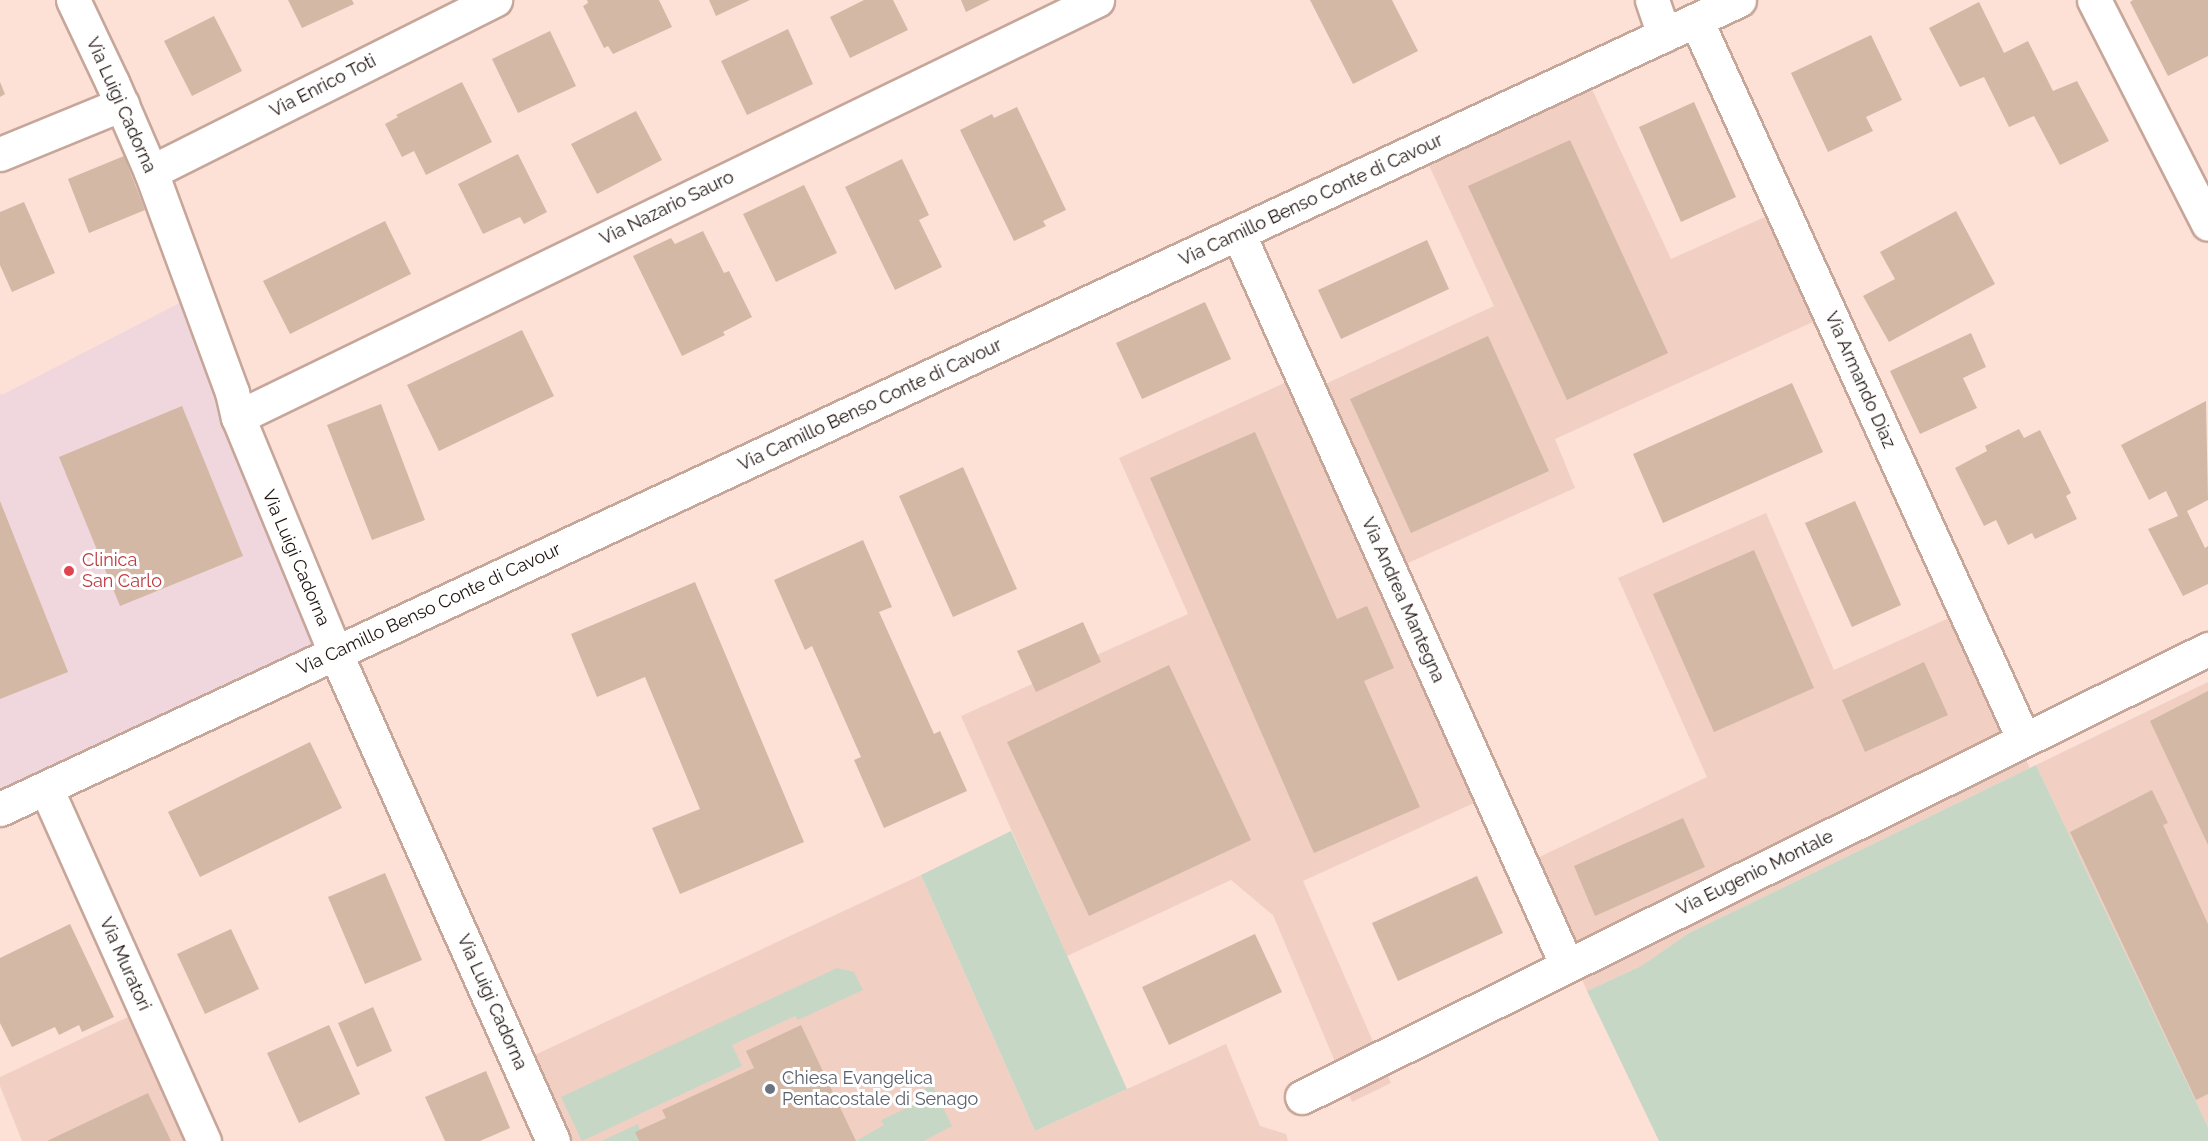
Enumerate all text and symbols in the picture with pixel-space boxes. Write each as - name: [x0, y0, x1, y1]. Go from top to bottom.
- street label: Via Luigi Cadorna: [81, 34, 161, 176]
- street label: Via Enrico Toti: [266, 50, 380, 122]
- street label: Via Camillo Benso Conte di Cavour: [1176, 129, 1446, 271]
- street label: Via Nazario Sauro: [596, 166, 738, 250]
- street label: Via Armando Diaz: [1820, 308, 1900, 452]
- street label: Via Camillo Benso Conte di Cavour: [735, 334, 1005, 476]
- street label: Via Luigi Cadorna: [258, 487, 334, 629]
- street label: Via Andrea Mantegna: [1357, 514, 1449, 686]
- street label: Via Camillo Benso Conte di Cavour: [294, 538, 564, 680]
- place label: Clinica San Carlo: [82, 550, 162, 592]
- marker: Clinica San Carlo: [60, 562, 78, 580]
- street label: Via Eugenio Montale: [1673, 826, 1837, 920]
- street label: Via Muratori: [95, 914, 155, 1014]
- street label: Via Luigi Cadorna: [452, 931, 532, 1073]
- place label: Chiesa Evangelica Pentacostale di Senago: [782, 1068, 978, 1110]
- marker: Chiesa Evangelica Pentacostale di Senago: [763, 1082, 777, 1096]

